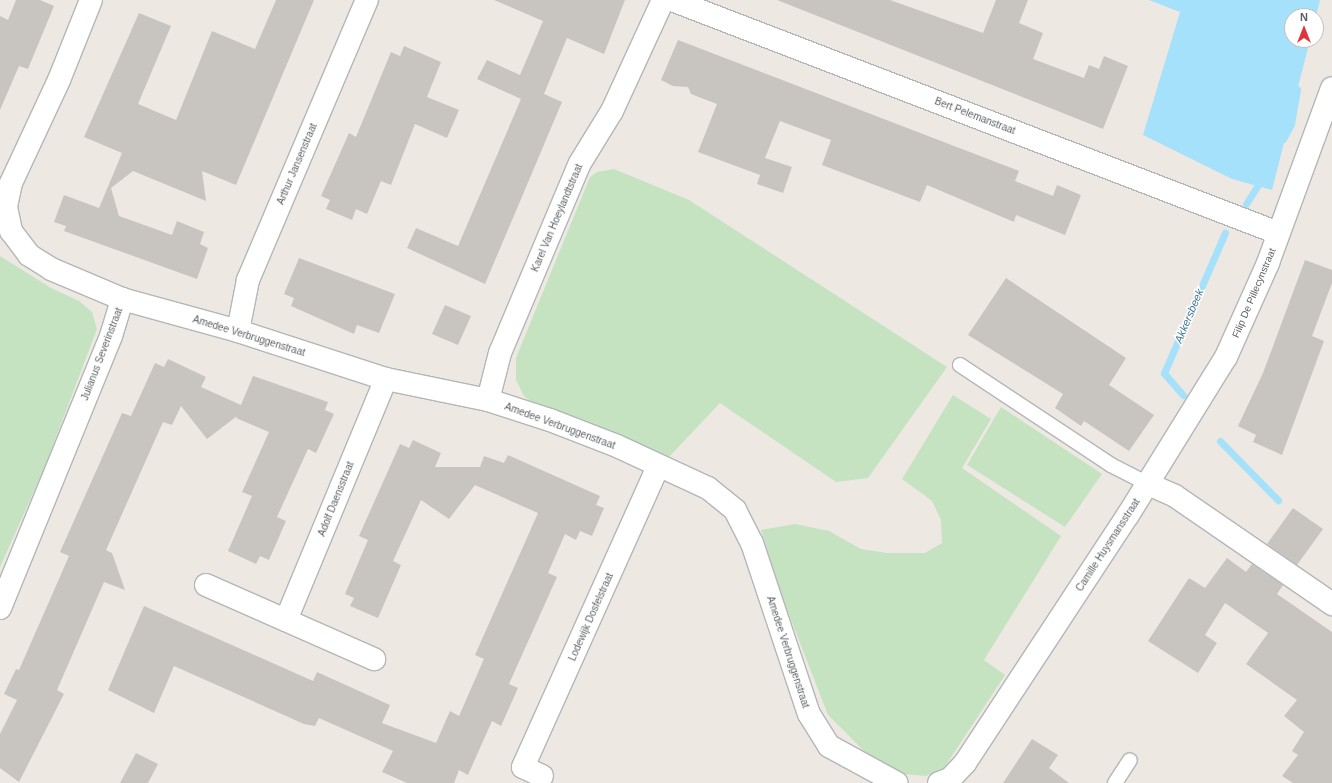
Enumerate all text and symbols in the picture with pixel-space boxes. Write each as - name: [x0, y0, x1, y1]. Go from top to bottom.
- north arrow: [1284, 8, 1324, 48]
- text: N: [1300, 11, 1308, 23]
- street label: Bert Pelemanstraat: [933, 95, 1017, 137]
- street label: Arthur Jansenstraat: [274, 121, 320, 207]
- street label: Karel Van Hoeylandtstraat: [529, 162, 585, 274]
- street label: Filip De Pillecynstraat: [1230, 246, 1278, 340]
- water label: Akkersbeek: [1172, 287, 1206, 345]
- street label: Julianus Severinstraat: [79, 306, 125, 402]
- street label: Amedee Verbruggenstraat: [191, 313, 307, 359]
- street label: Amedee Verbruggenstraat: [503, 400, 617, 452]
- street label: Adolf Daensstraat: [316, 460, 356, 538]
- street label: Camille Huysmansstraat: [1073, 496, 1143, 594]
- street label: Lodewijk Dosfelstraat: [566, 571, 616, 663]
- street label: Amedee Verbruggenstraat: [764, 595, 812, 709]

